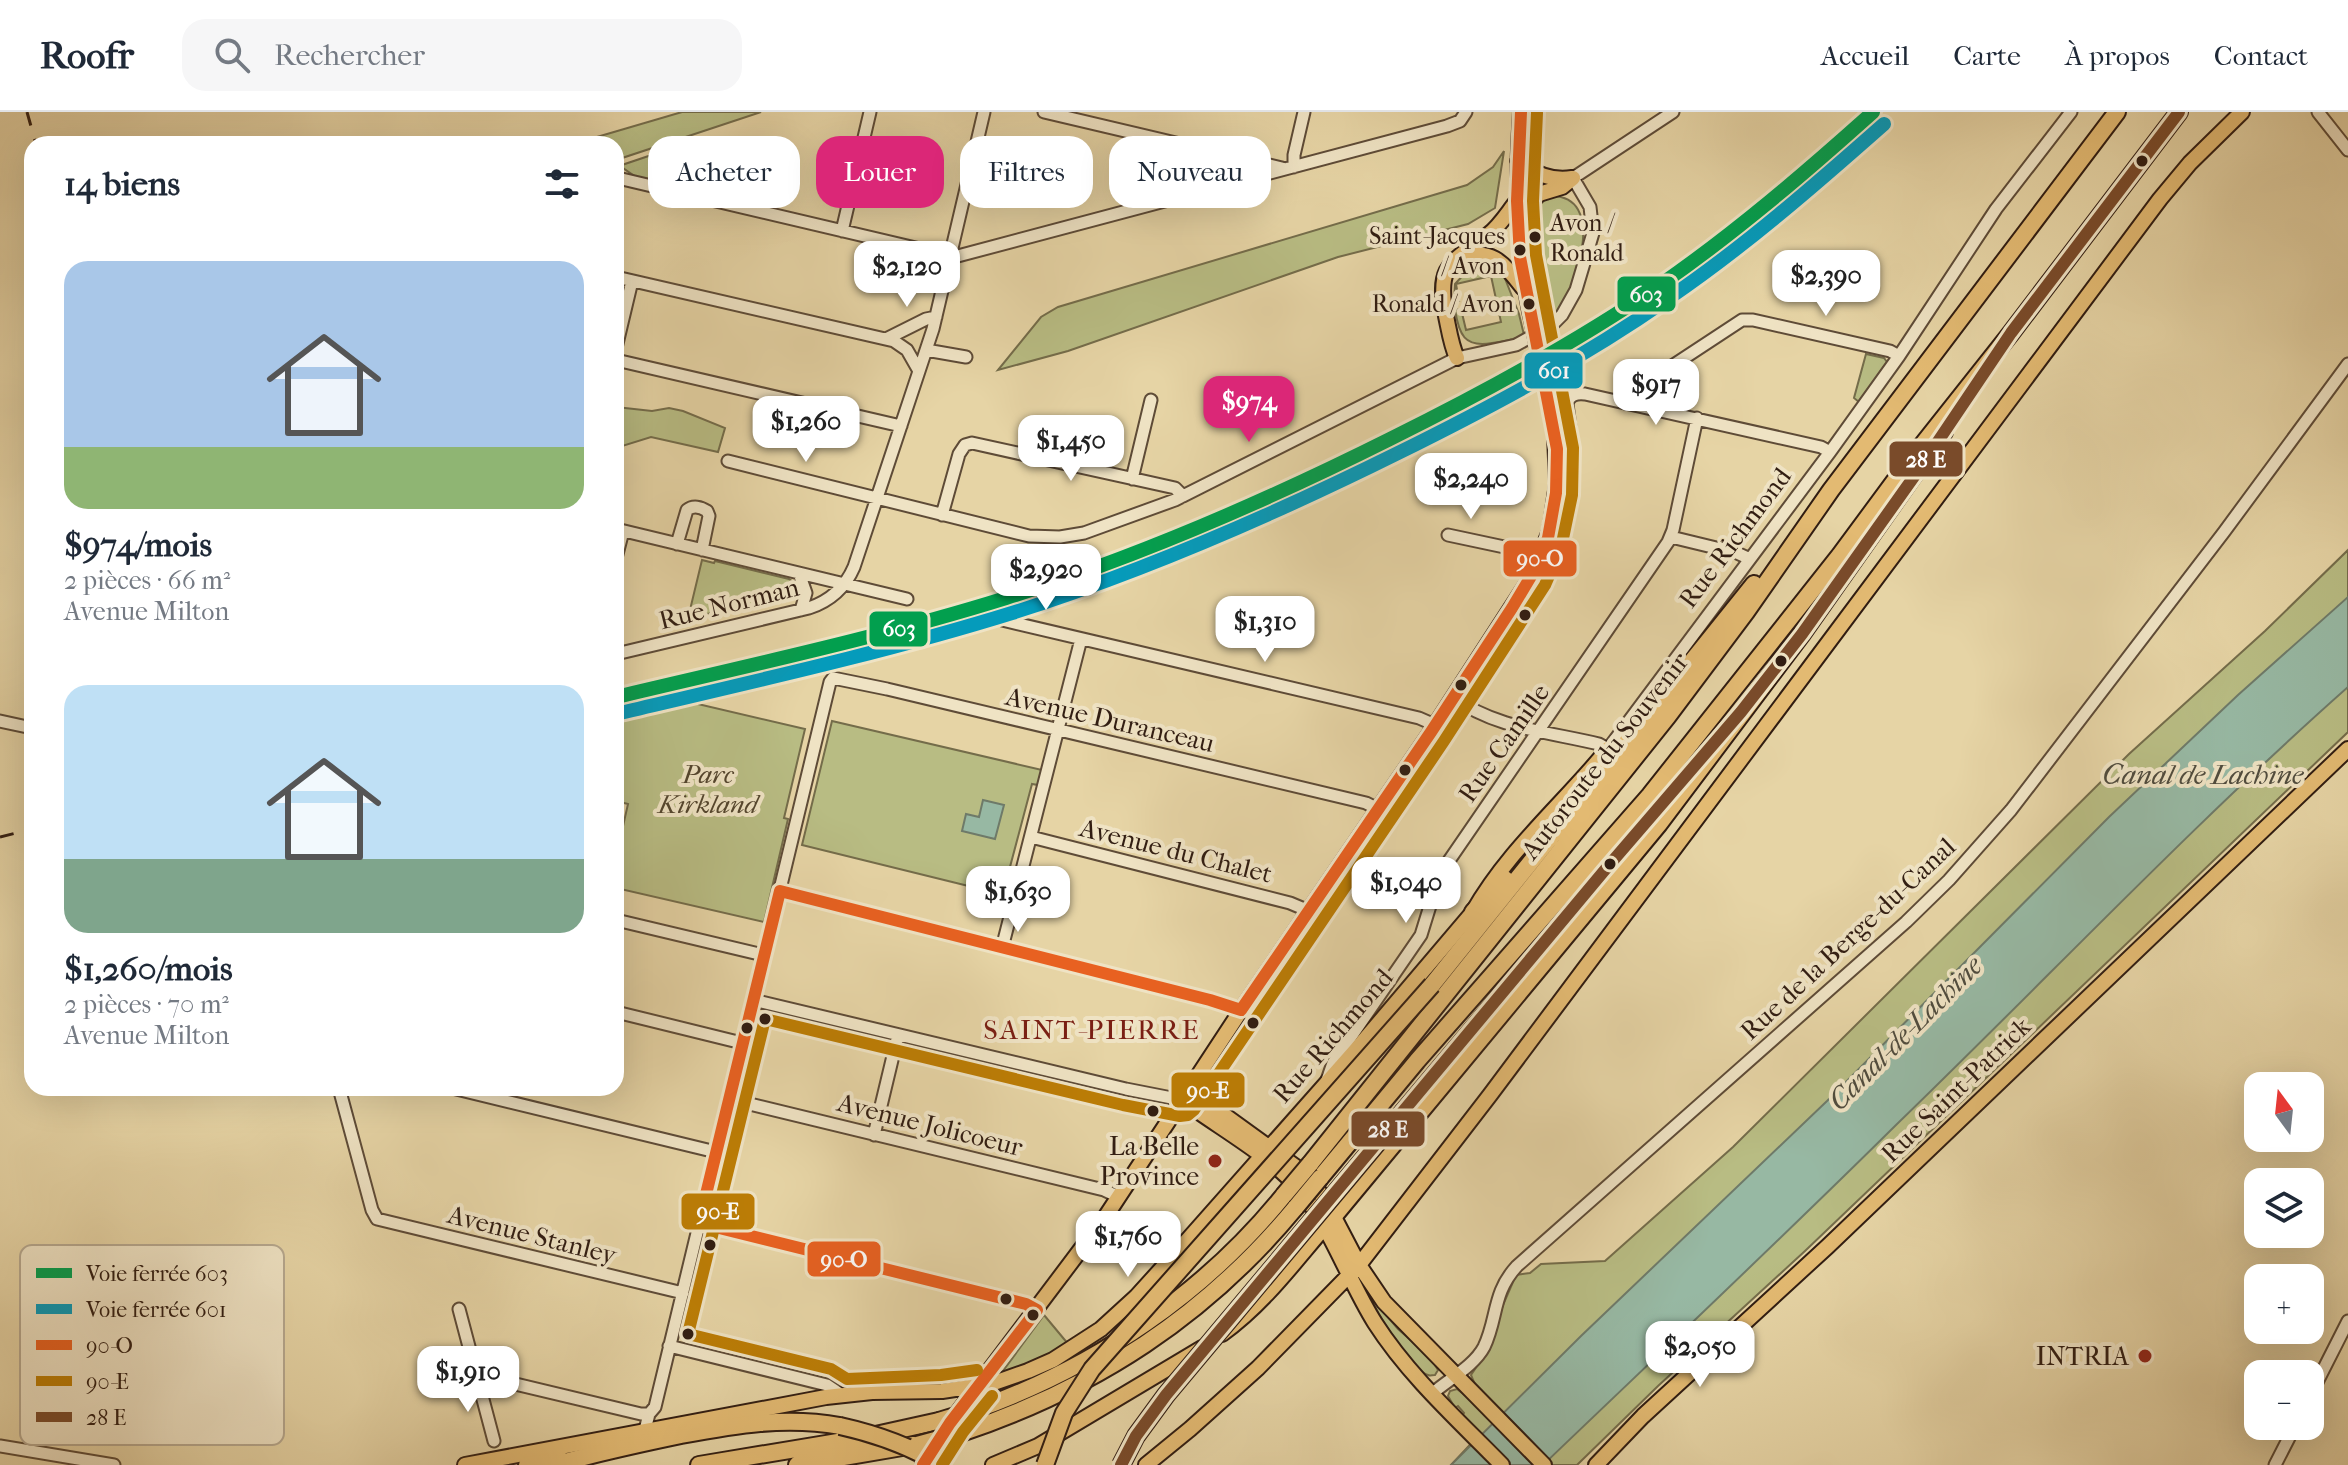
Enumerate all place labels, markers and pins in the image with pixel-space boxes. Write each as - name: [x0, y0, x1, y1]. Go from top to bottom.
- unlabelled marker: [2134, 153, 2150, 169]
- place label: Avon / Ronald: [1549, 209, 1625, 267]
- place label: Saint-Jacques / Avon: [1369, 222, 1505, 280]
- marker: Avon / Ronald: [1527, 229, 1543, 245]
- pin: $2,120: [842, 241, 972, 309]
- marker: Saint-Jacques / Avon: [1512, 242, 1528, 258]
- pin: $2,390: [1761, 250, 1891, 318]
- place label: Ronald / Avon: [1372, 290, 1514, 318]
- marker: Ronald / Avon: [1521, 296, 1537, 312]
- pin: $917: [1609, 359, 1703, 427]
- pin: $974: [1202, 376, 1296, 444]
- pin: $1,260: [741, 396, 871, 464]
- pin: $1,450: [1006, 415, 1136, 483]
- pin: $2,240: [1406, 453, 1536, 521]
- pin: $2,920: [981, 544, 1111, 612]
- pin: $1,310: [1200, 596, 1330, 664]
- unlabelled marker: [1517, 607, 1533, 623]
- unlabelled marker: [1773, 653, 1789, 669]
- unlabelled marker: [1453, 677, 1469, 693]
- unlabelled marker: [1397, 762, 1413, 778]
- unlabelled marker: [1602, 856, 1618, 872]
- pin: $1,040: [1341, 857, 1471, 925]
- pin: $1,630: [953, 866, 1083, 934]
- unlabelled marker: [757, 1011, 773, 1027]
- unlabelled marker: [1245, 1015, 1261, 1031]
- unlabelled marker: [739, 1020, 755, 1036]
- unlabelled marker: [1145, 1103, 1161, 1119]
- place label: La Belle Province: [1100, 1131, 1199, 1192]
- marker: La Belle Province: [1206, 1152, 1224, 1170]
- pin: $1,760: [1063, 1211, 1193, 1279]
- unlabelled marker: [702, 1237, 718, 1253]
- unlabelled marker: [998, 1291, 1014, 1307]
- unlabelled marker: [1025, 1307, 1041, 1323]
- pin: $2,050: [1635, 1321, 1765, 1389]
- unlabelled marker: [680, 1326, 696, 1342]
- place label: INTRIA: [2036, 1341, 2130, 1372]
- pin: $1,910: [403, 1346, 533, 1414]
- marker: INTRIA: [2136, 1347, 2154, 1365]

